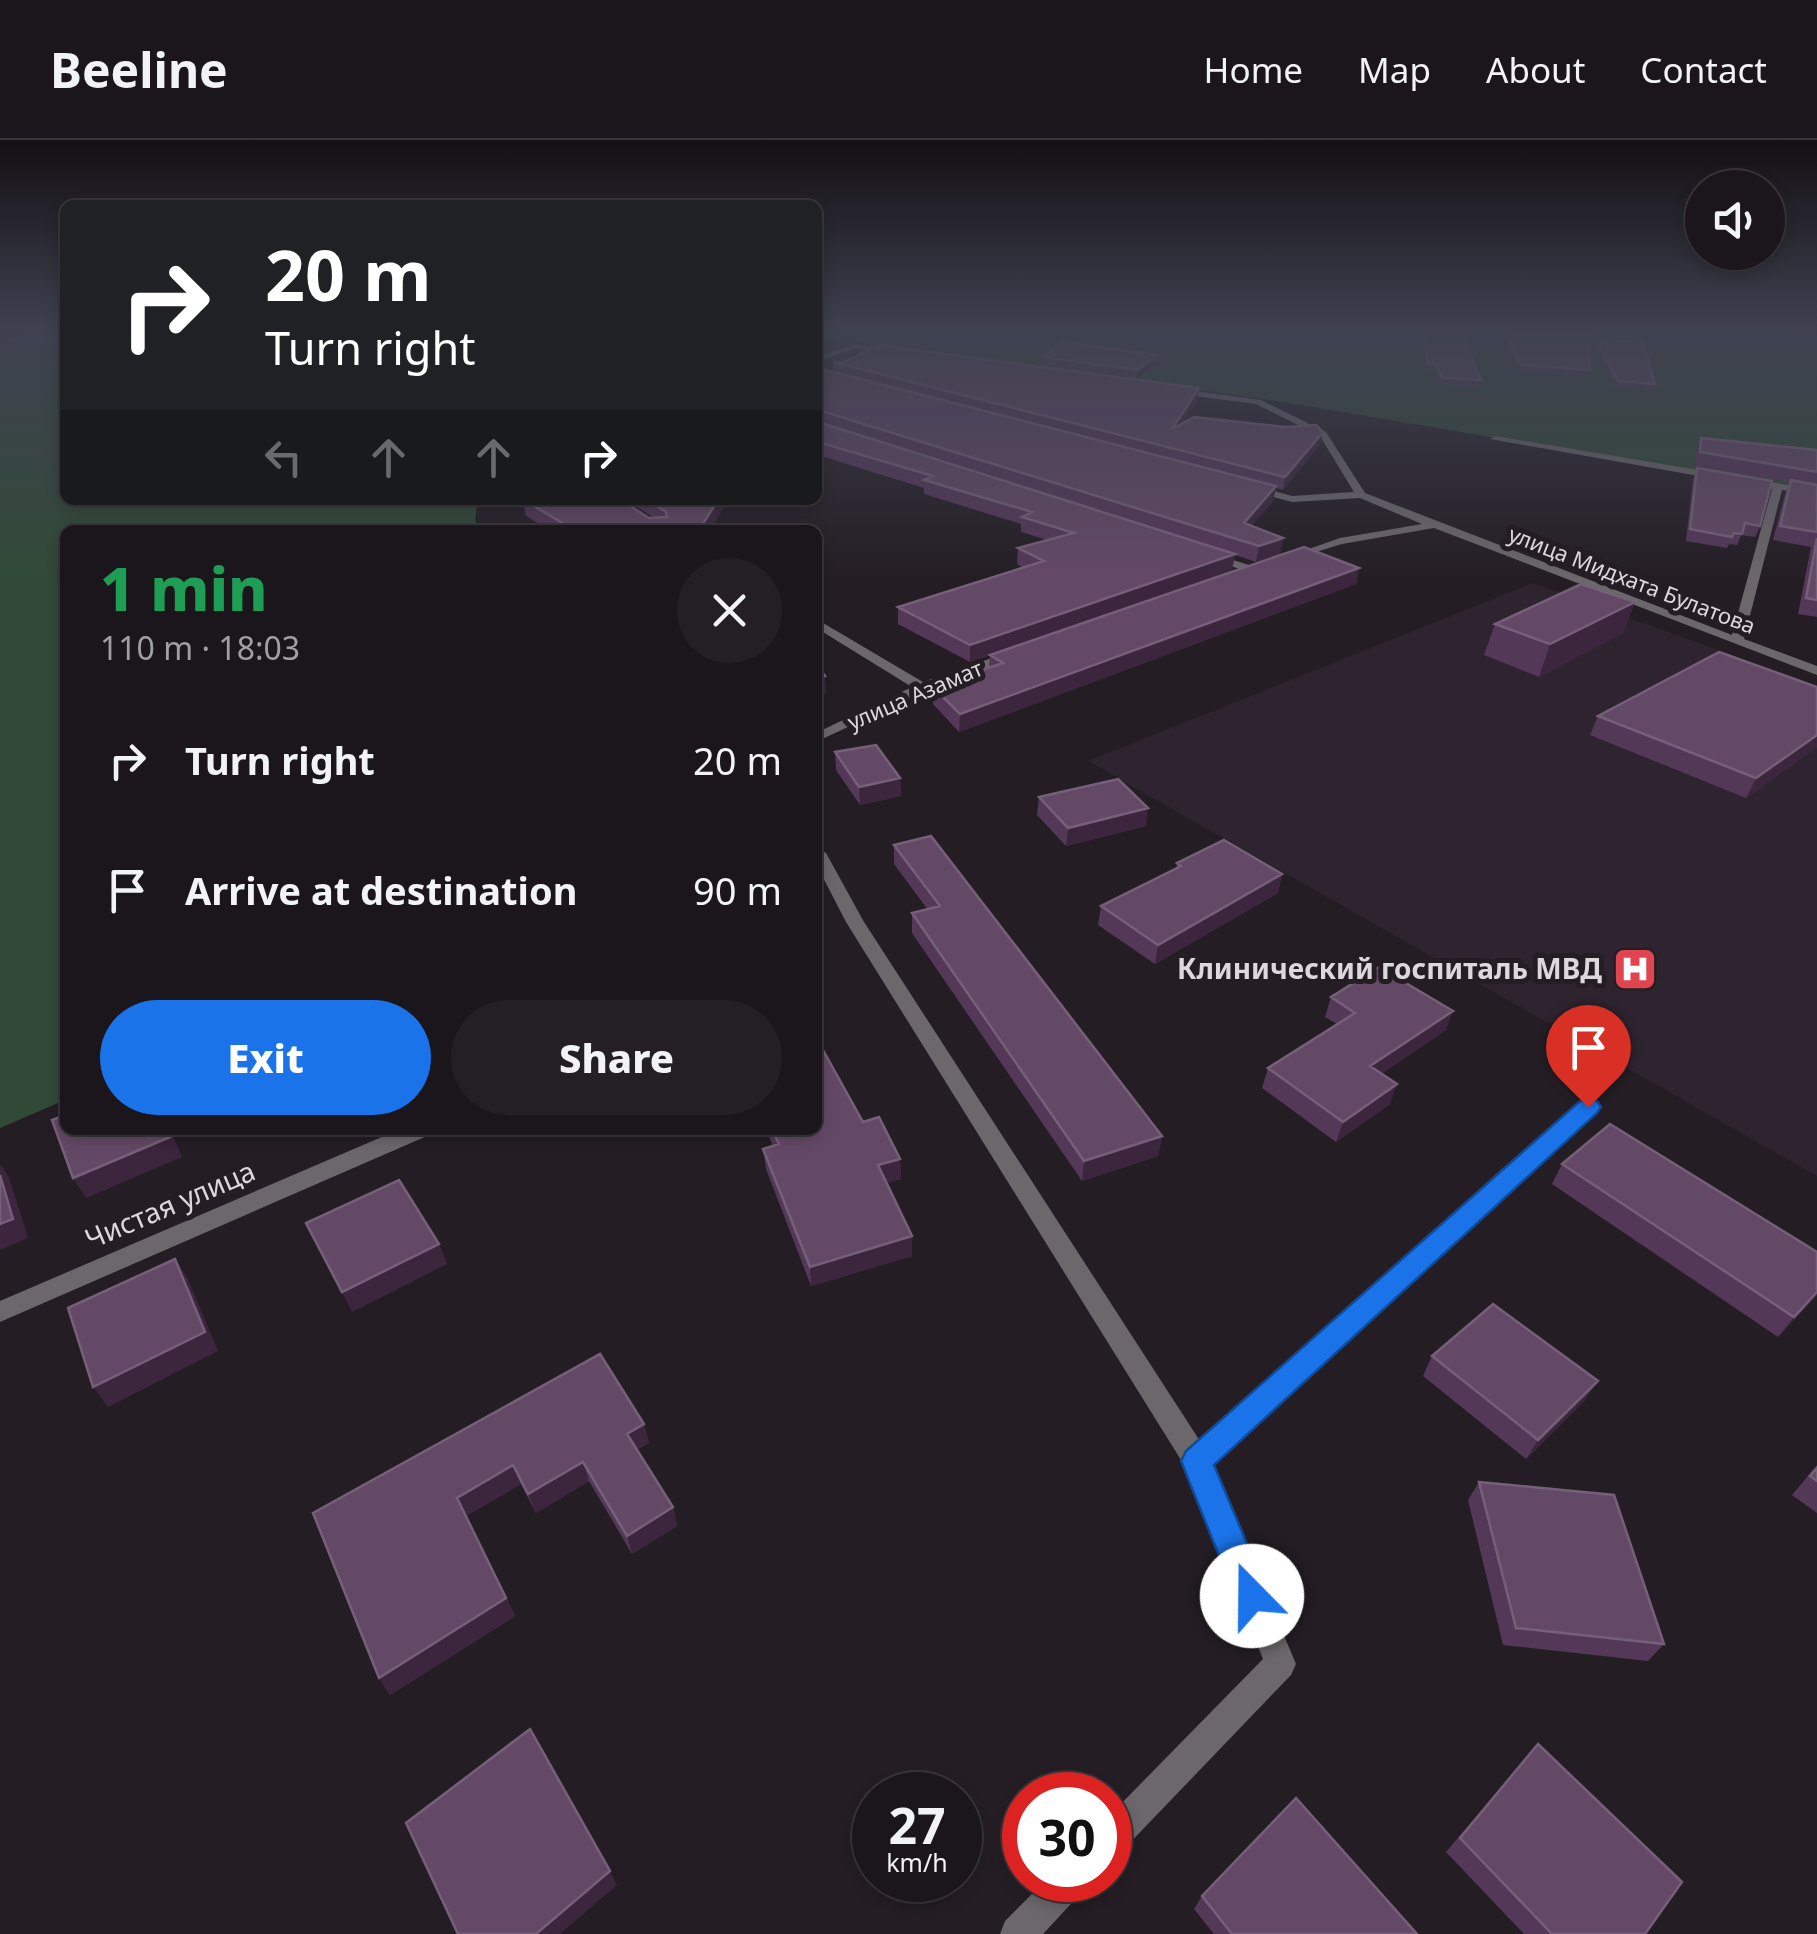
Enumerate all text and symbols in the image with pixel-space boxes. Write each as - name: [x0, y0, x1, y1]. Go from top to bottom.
- text: Beeline: [50, 37, 228, 102]
- text: Home: [1204, 46, 1303, 93]
- text: Map: [1358, 46, 1431, 93]
- text: About: [1486, 46, 1585, 93]
- text: Contact: [1640, 46, 1767, 93]
- map controls: [1685, 170, 1785, 270]
- button: sound: [1685, 170, 1785, 270]
- text: 20 m: [265, 226, 432, 322]
- icon: right: [100, 240, 230, 370]
- text: Turn right: [265, 317, 476, 378]
- icon: left: [256, 430, 311, 485]
- icon: ahead: [361, 430, 416, 485]
- icon: ahead: [466, 430, 521, 485]
- icon: right: [571, 430, 626, 485]
- street label: улица Мидхата Булатова: [1505, 518, 1760, 640]
- text: 1 min: [100, 547, 268, 629]
- button: close: [677, 558, 782, 663]
- text: 110 m · 18:03: [100, 626, 300, 669]
- street label: улица Азамат: [842, 652, 987, 736]
- icon: right: [100, 733, 155, 788]
- text: Turn right: [185, 734, 375, 786]
- text: 20 m: [693, 734, 782, 786]
- icon: arrive: [100, 863, 155, 918]
- text: Arrive at destination: [185, 864, 577, 916]
- text: 90 m: [693, 864, 782, 916]
- hospital icon: Клинический госпиталь МВД: [1612, 946, 1658, 992]
- place label: Клинический госпиталь МВД: [1177, 949, 1602, 987]
- button: Exit: [100, 1000, 431, 1115]
- button: Share: [451, 1000, 782, 1115]
- pin: [1546, 1005, 1631, 1108]
- icon: arrive: [1561, 1020, 1616, 1075]
- street label: Чистая улица: [79, 1151, 261, 1257]
- position arrow: [1200, 1544, 1304, 1648]
- speed limit sign: 30: [1002, 1772, 1132, 1902]
- text: 27: [888, 1791, 946, 1859]
- text: km/h: [886, 1845, 948, 1879]

